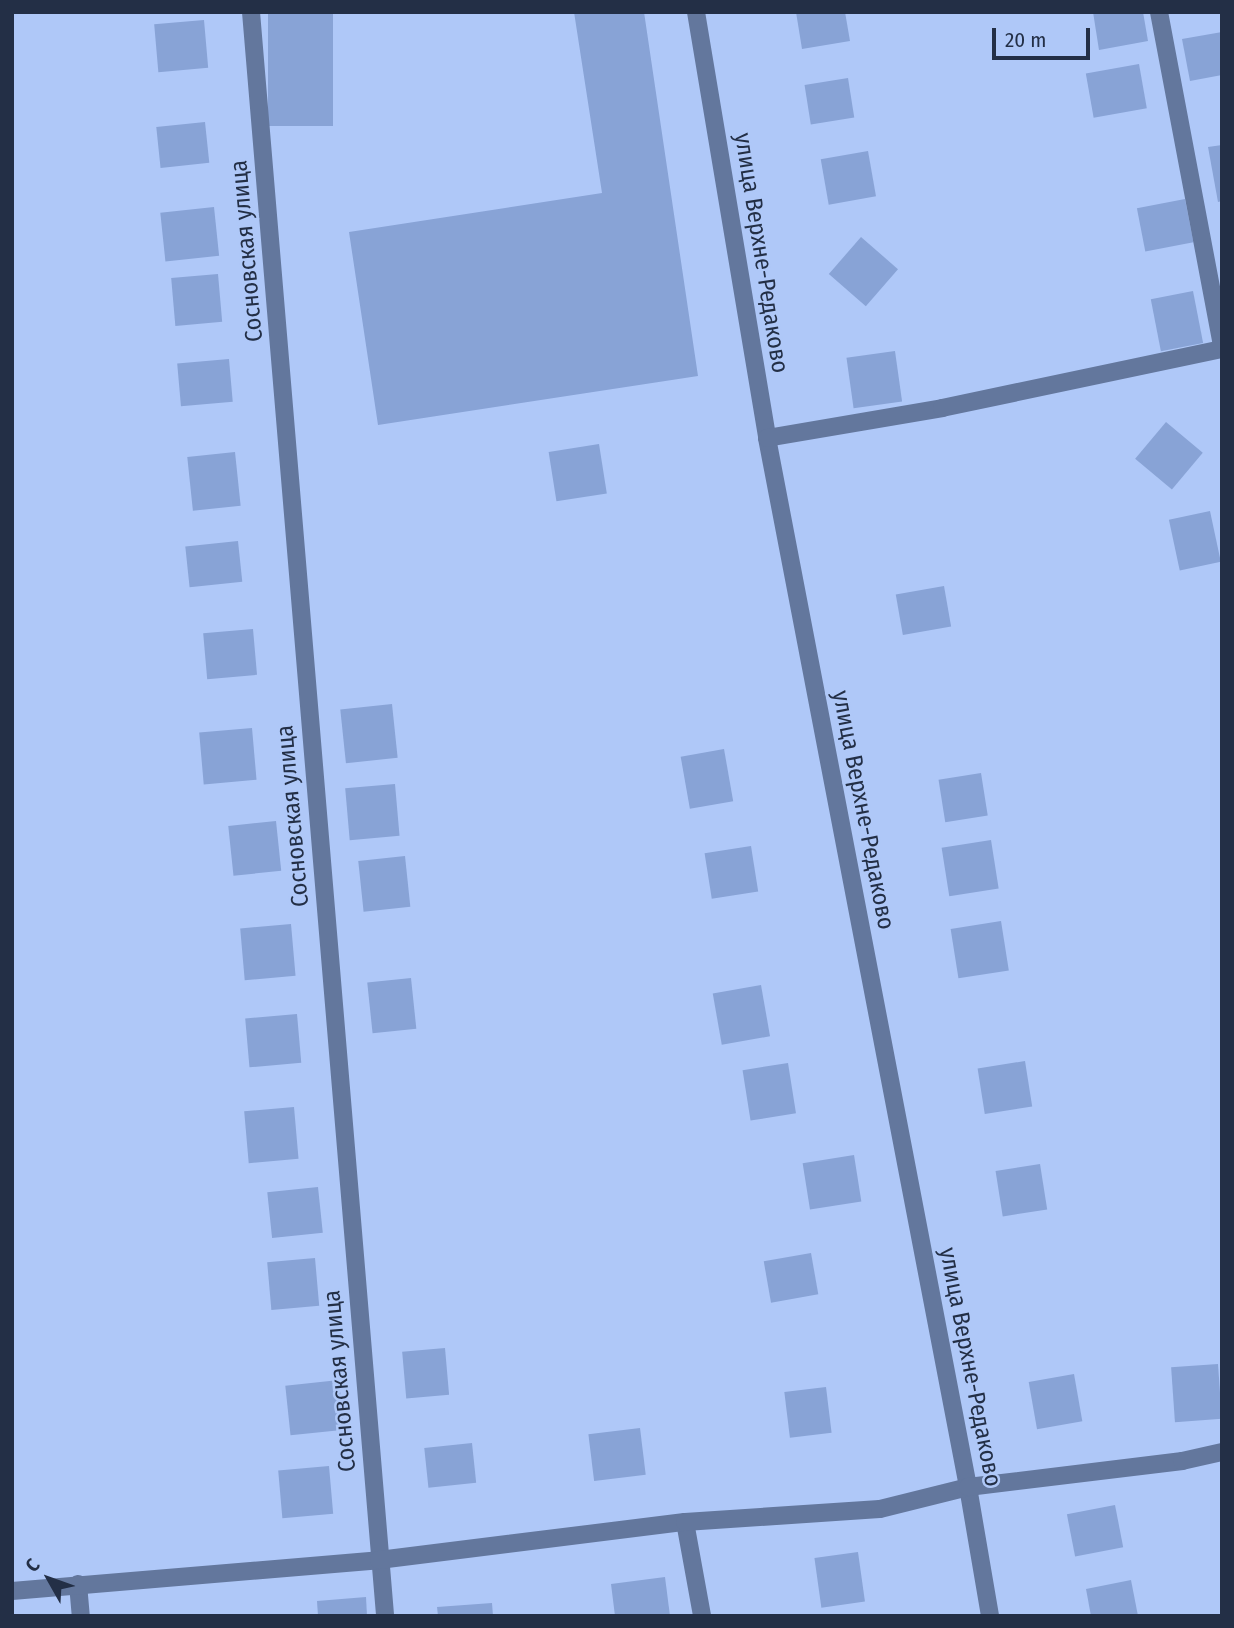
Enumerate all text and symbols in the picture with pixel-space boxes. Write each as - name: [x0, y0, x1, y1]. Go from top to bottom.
- scale bar: [996, 14, 1094, 58]
- text: 20 m: [1005, 27, 1046, 53]
- street label: улица Верхне-Редаково: [728, 131, 794, 375]
- street label: Сосновская улица: [225, 159, 269, 343]
- street label: улица Верхне-Редаково: [826, 688, 900, 932]
- street label: Сосновская улица: [271, 724, 315, 908]
- street label: улица Верхне-Редаково: [933, 1245, 1007, 1489]
- street label: Сосновская улица: [318, 1289, 362, 1473]
- north arrow: [14, 1544, 84, 1614]
- text: С: [21, 1554, 45, 1576]

